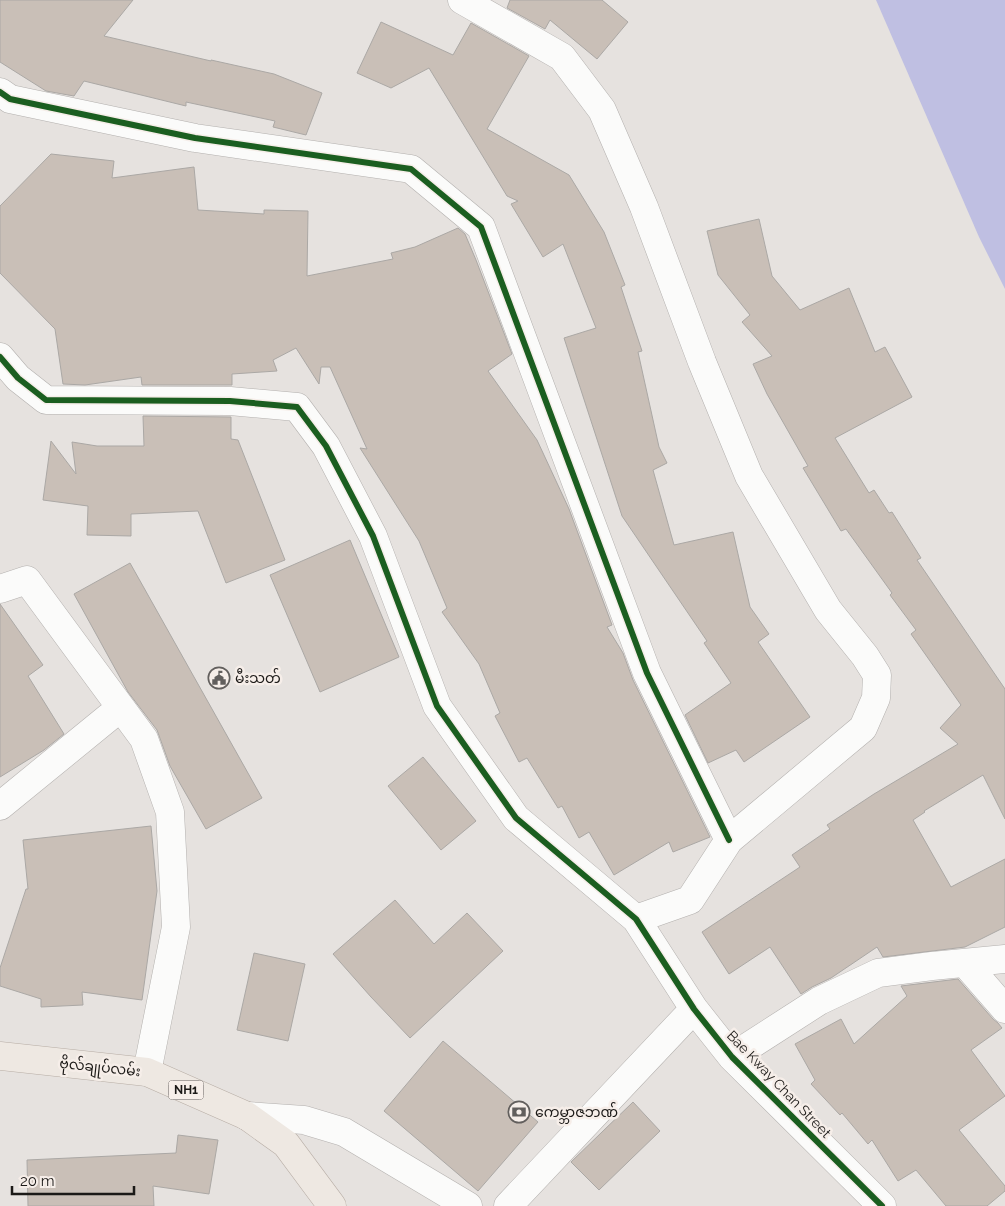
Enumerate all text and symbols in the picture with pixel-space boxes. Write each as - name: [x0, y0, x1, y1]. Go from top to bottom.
- public building icon: မီးသတ်: [207, 666, 231, 690]
- place label: မီးသတ်: [235, 668, 281, 686]
- street label: Bae Kway Chan Street: [724, 1027, 834, 1141]
- street label: ဗိုလ်ချုပ်လမ်း: [58, 1053, 142, 1083]
- road number: NH1: [168, 1080, 204, 1100]
- bank icon: ကေမ္ဘာဇဘဏ်: [507, 1100, 531, 1124]
- place label: ကေမ္ဘာဇဘဏ်: [535, 1102, 618, 1124]
- scale bar: [12, 1164, 135, 1196]
- text: 20 m: [20, 1172, 55, 1190]

